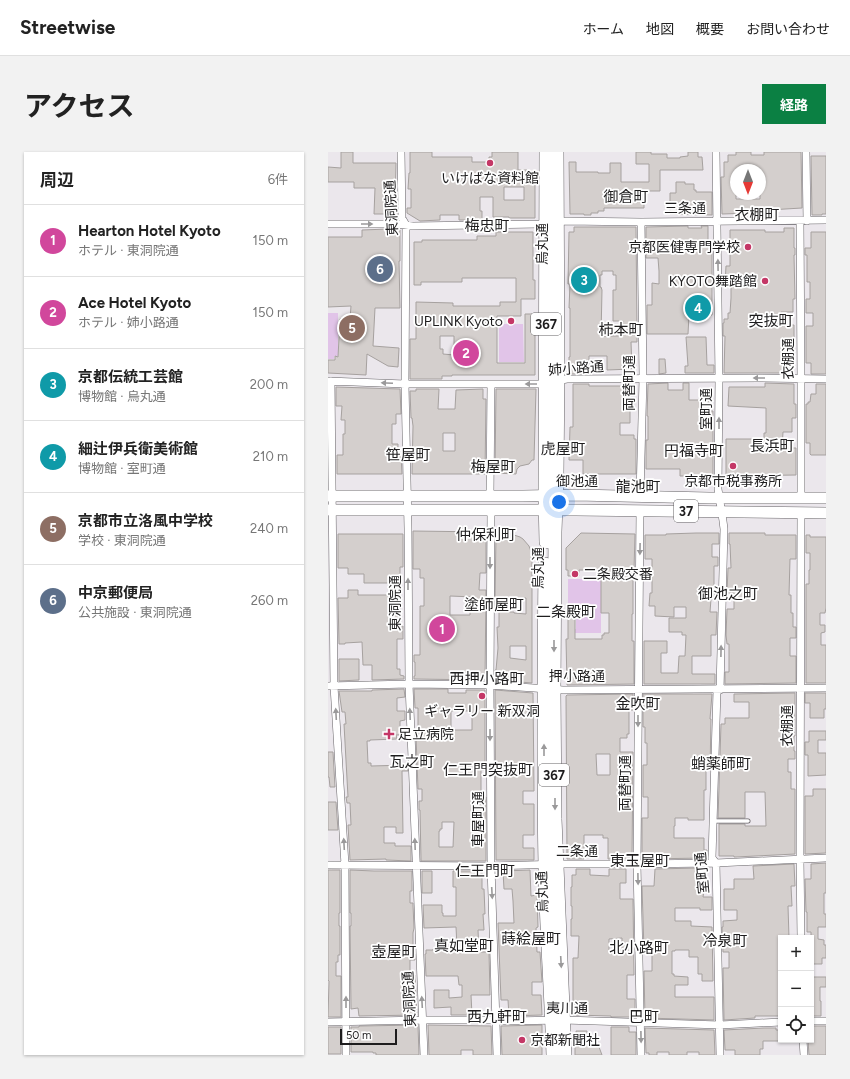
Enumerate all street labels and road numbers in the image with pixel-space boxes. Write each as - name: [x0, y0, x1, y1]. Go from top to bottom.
- street label: 東洞院通: [382, 180, 401, 236]
- street label: 三条通: [664, 200, 706, 217]
- street label: 烏丸通: [534, 223, 551, 265]
- road number: 367: [531, 313, 561, 335]
- street label: 衣棚通: [780, 338, 797, 380]
- street label: 両替町通: [621, 355, 638, 411]
- street label: 姉小路通: [548, 358, 605, 379]
- street label: 室町通: [698, 388, 715, 430]
- street label: 御池通: [556, 473, 598, 490]
- road number: 37: [674, 500, 698, 522]
- street label: 烏丸通: [530, 547, 547, 589]
- street label: 東洞院通: [387, 575, 404, 631]
- street label: 押小路通: [549, 668, 605, 685]
- street label: 衣棚通: [779, 705, 796, 747]
- street label: 両替町通: [617, 755, 634, 811]
- road number: 367: [539, 764, 569, 786]
- street label: 車屋町通: [470, 791, 487, 847]
- street label: 二条通: [556, 843, 598, 860]
- street label: 室町通: [692, 851, 713, 895]
- street label: 烏丸通: [533, 871, 552, 913]
- street label: 東洞院通: [400, 971, 419, 1027]
- street label: 夷川通: [546, 1000, 588, 1017]

